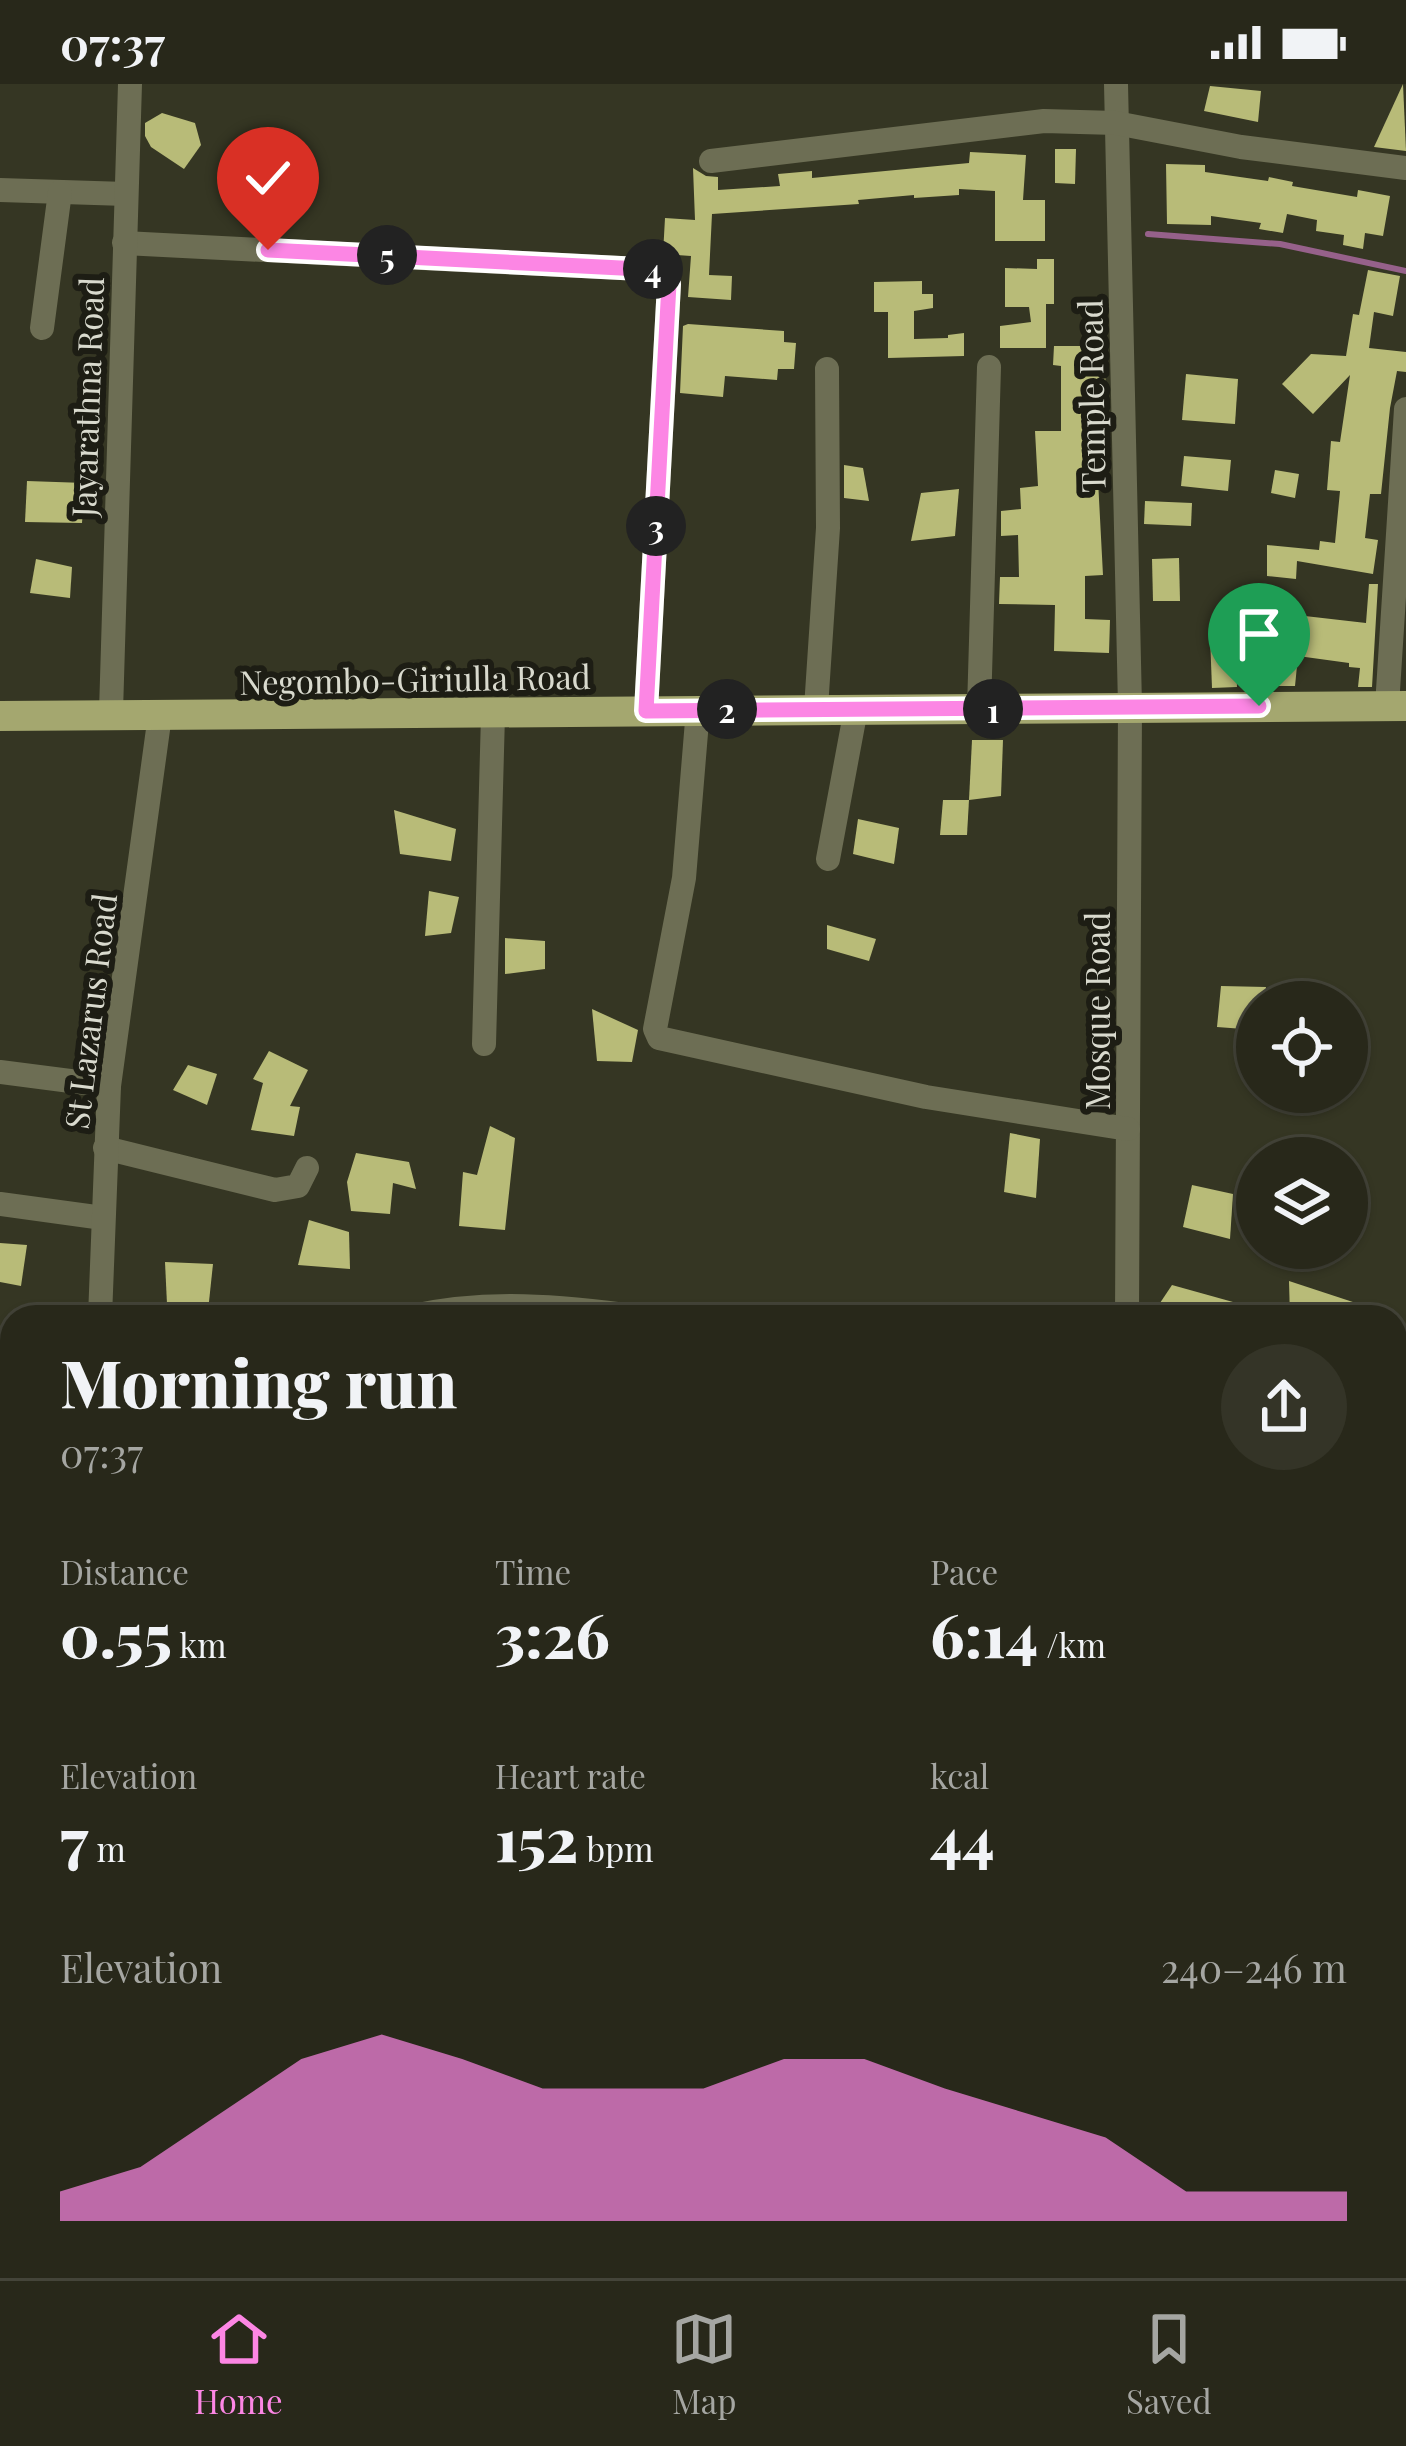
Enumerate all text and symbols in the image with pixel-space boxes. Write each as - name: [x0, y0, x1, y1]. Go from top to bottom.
- text: 07:37: [60, 12, 165, 72]
- pin: [217, 127, 319, 250]
- icon: check: [235, 145, 301, 211]
- pin: 5: [357, 225, 417, 285]
- text: 5: [379, 233, 395, 277]
- pin: 4: [623, 239, 683, 299]
- text: 4: [644, 247, 662, 291]
- street label: Jayarathna Road: [60, 276, 112, 519]
- street label: Temple Road: [1066, 299, 1114, 493]
- pin: 3: [626, 496, 686, 556]
- text: 3: [648, 504, 664, 548]
- pin: [1208, 583, 1310, 706]
- icon: arrive: [1226, 601, 1292, 667]
- street label: Negombo-Giriulla Road: [239, 653, 591, 703]
- pin: 2: [697, 679, 757, 739]
- pin: 1: [963, 679, 1023, 739]
- text: 2: [718, 687, 736, 731]
- text: 1: [987, 687, 999, 731]
- street label: St Lazarus Road: [53, 891, 125, 1131]
- street label: Mosque Road: [1074, 912, 1118, 1110]
- map controls: [1236, 981, 1368, 1269]
- button: locate: [1236, 981, 1368, 1113]
- button: layers: [1236, 1137, 1368, 1269]
- text: Morning run: [60, 1337, 457, 1425]
- button: share: [1221, 1344, 1347, 1470]
- text: 07:37: [60, 1426, 143, 1478]
- text: Distance: [60, 1549, 189, 1593]
- text: Time: [495, 1549, 571, 1593]
- text: Pace: [930, 1549, 998, 1593]
- text: 0.55: [60, 1593, 172, 1673]
- text: 3:26: [495, 1593, 610, 1673]
- text: 6:14: [930, 1593, 1038, 1673]
- text: km: [172, 1622, 227, 1666]
- text: /km: [1038, 1622, 1106, 1666]
- text: Elevation: [60, 1753, 197, 1797]
- text: Heart rate: [495, 1753, 646, 1797]
- text: kcal: [930, 1753, 989, 1797]
- text: 7: [60, 1797, 88, 1877]
- text: 152: [495, 1797, 578, 1877]
- text: 44: [930, 1797, 995, 1877]
- text: m: [88, 1826, 126, 1870]
- text: bpm: [578, 1826, 654, 1870]
- text: Elevation: [60, 1941, 222, 1993]
- text: 240–246 m: [1161, 1941, 1347, 1993]
- tab: Home: [194, 2306, 283, 2422]
- tab: Map: [671, 2306, 737, 2422]
- tab: Saved: [1126, 2306, 1212, 2422]

